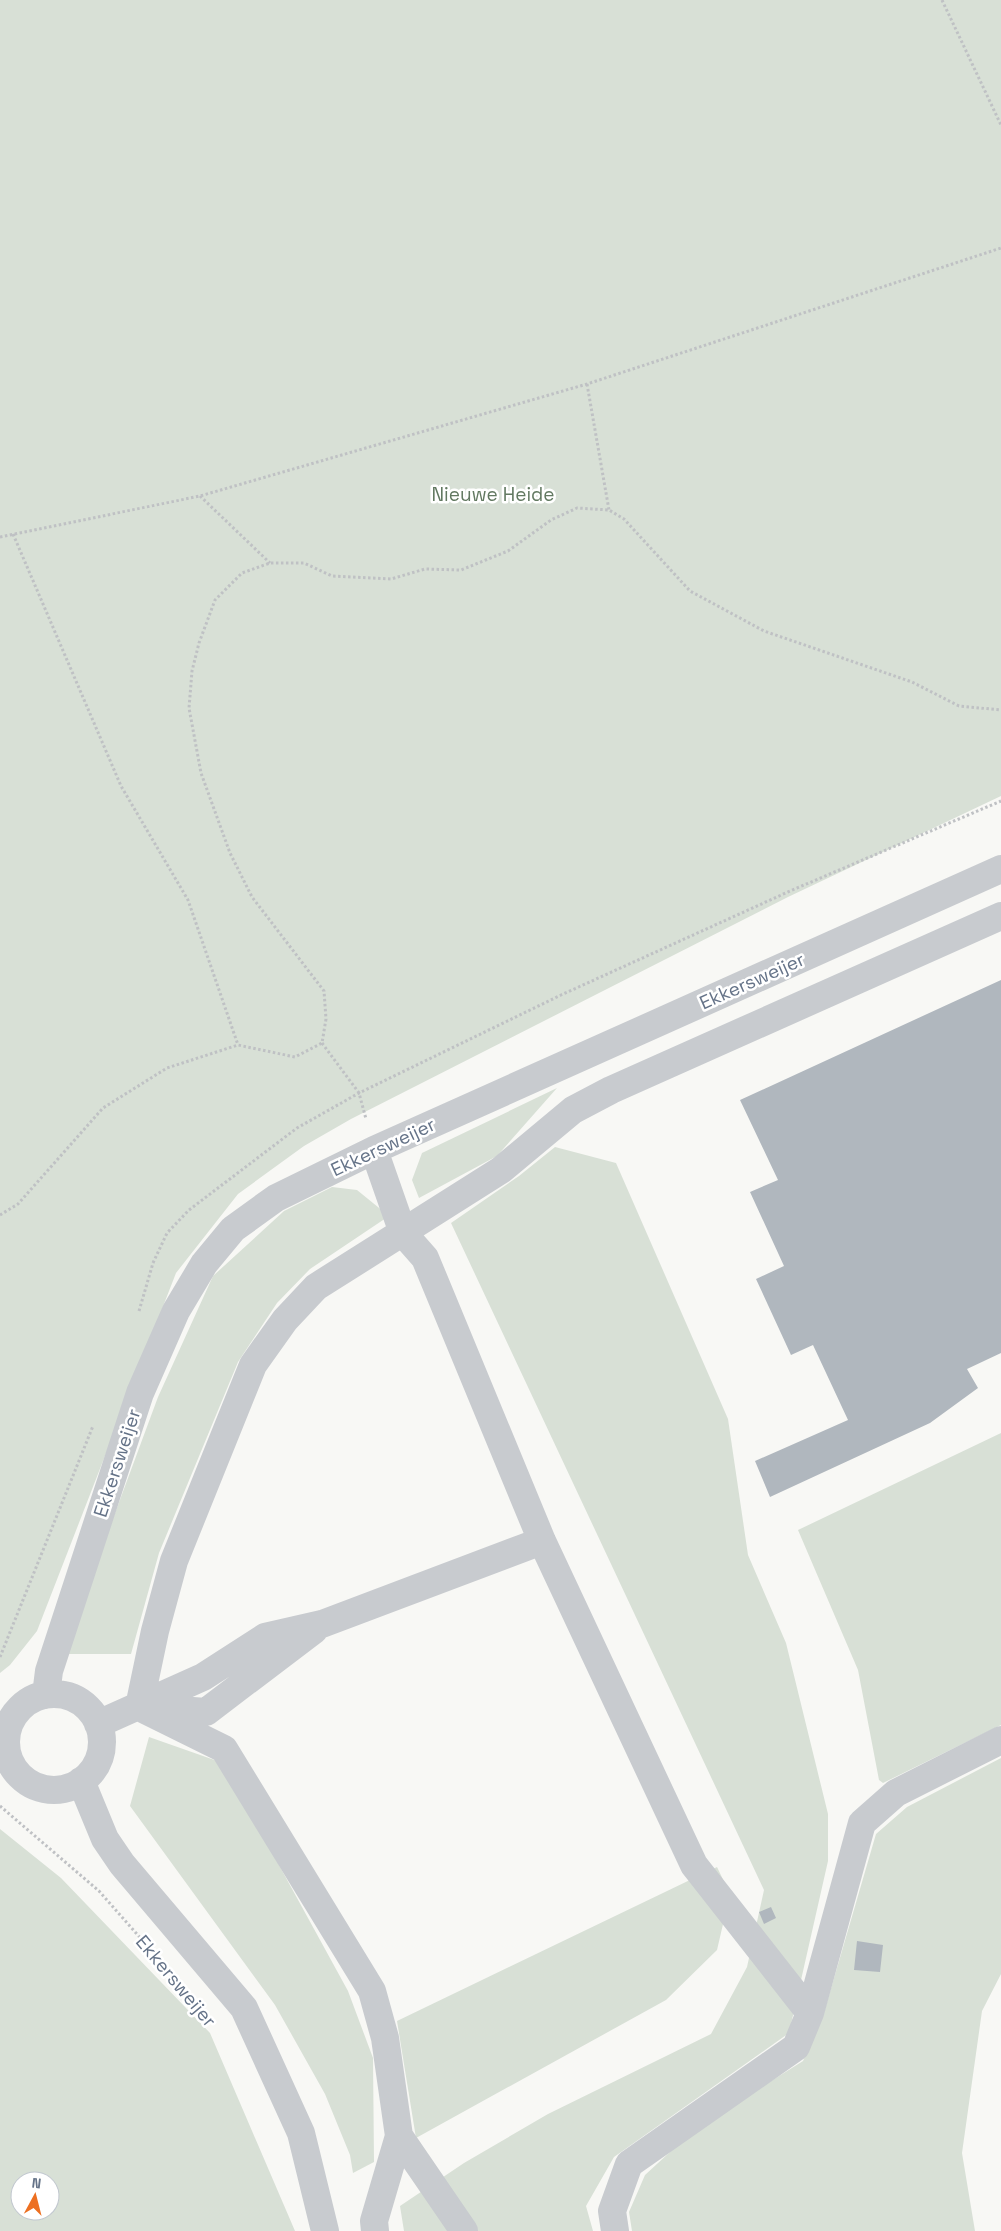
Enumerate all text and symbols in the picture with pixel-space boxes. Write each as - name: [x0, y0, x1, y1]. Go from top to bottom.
- park label: Nieuwe Heide: [431, 482, 555, 507]
- street label: Ekkersweijer: [695, 947, 809, 1015]
- street label: Ekkersweijer: [327, 1112, 439, 1182]
- street label: Ekkersweijer: [88, 1406, 146, 1520]
- street label: Ekkersweijer: [130, 1930, 222, 2032]
- north arrow: [10, 2171, 60, 2221]
- text: N: [31, 2174, 42, 2193]

